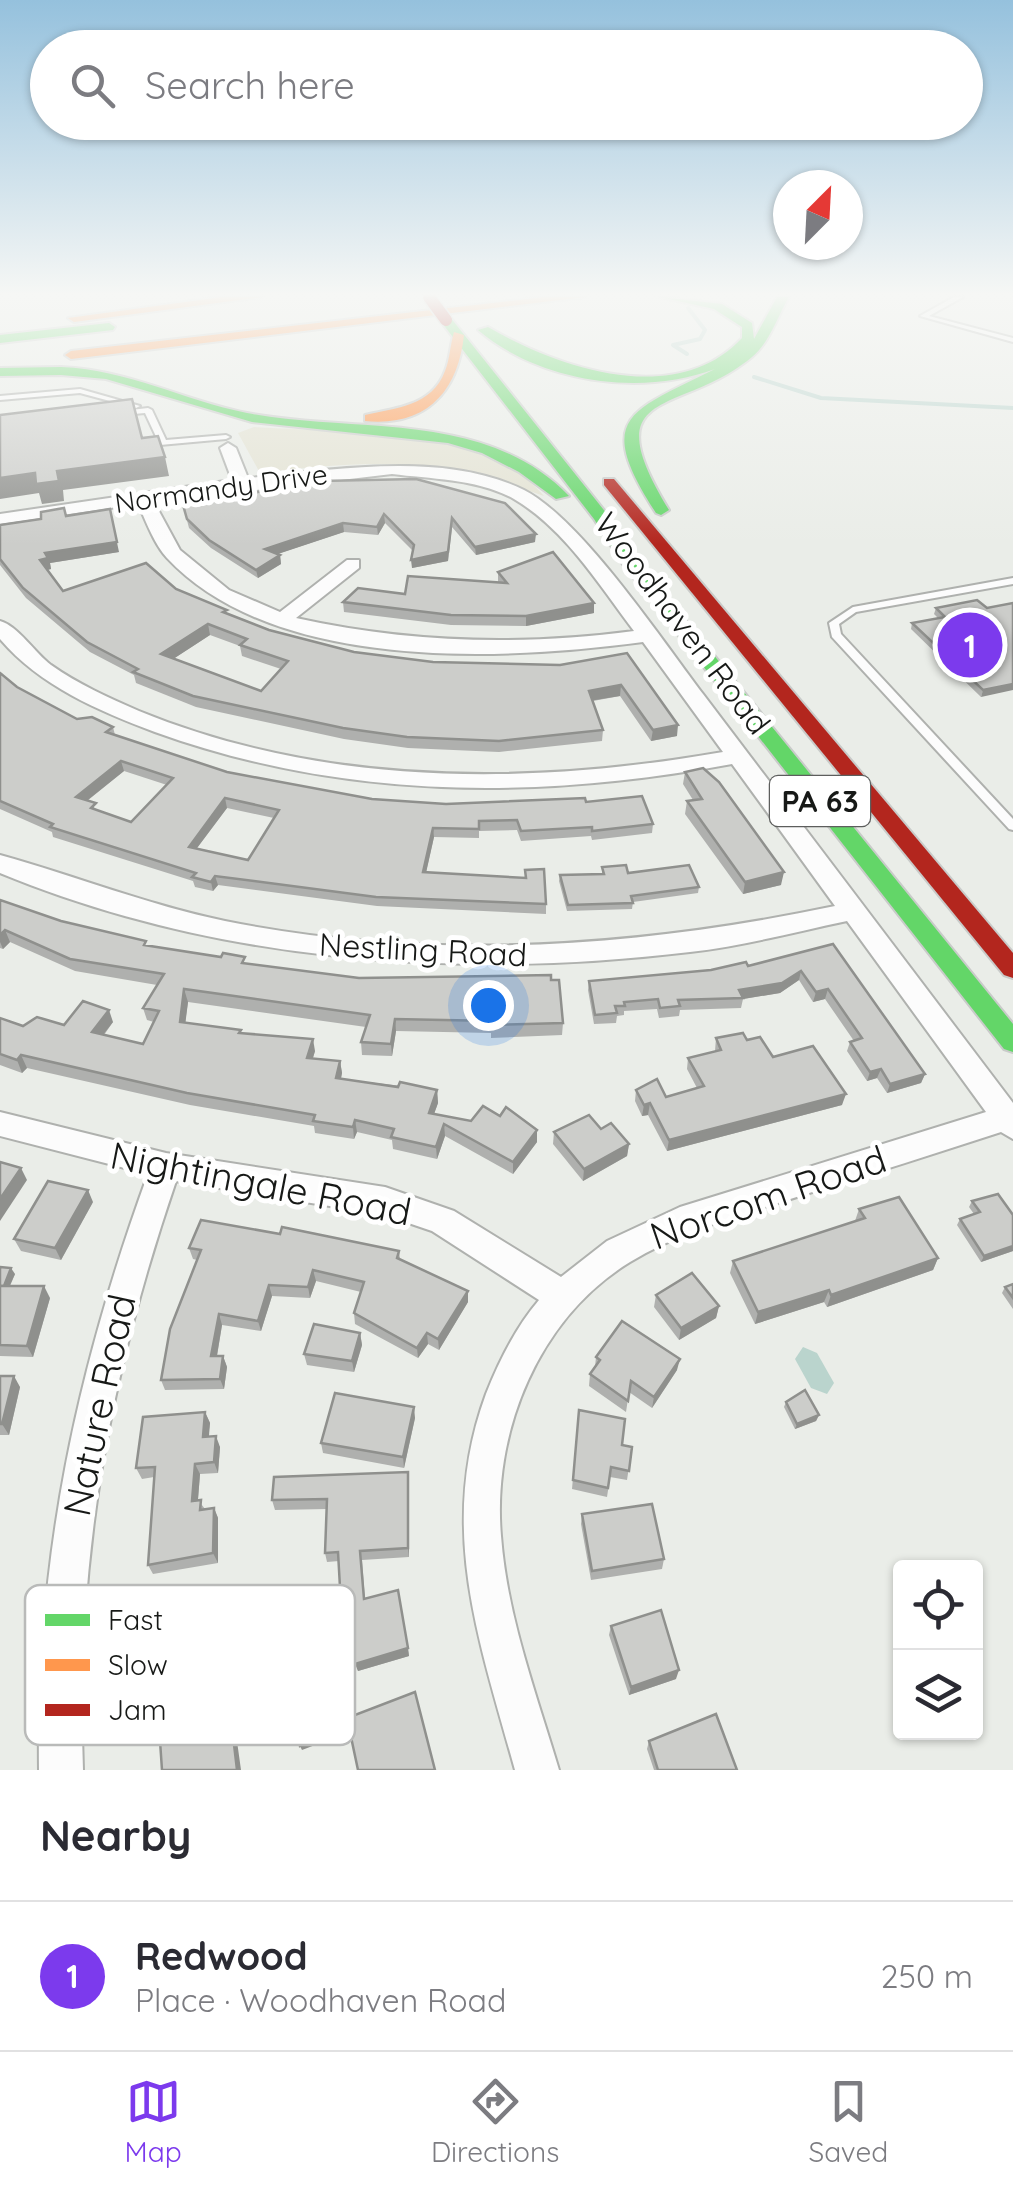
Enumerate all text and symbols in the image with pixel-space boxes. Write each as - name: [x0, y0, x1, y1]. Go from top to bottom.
- search box: [30, 30, 983, 140]
- icon: search: [65, 58, 120, 113]
- text: Search here: [145, 61, 355, 109]
- north arrow: [773, 170, 863, 260]
- street label: Normandy Drive: [112, 456, 330, 520]
- street label: Woodhaven Road: [587, 504, 779, 742]
- pin: 1: [938, 608, 1002, 682]
- road number: PA 63: [770, 776, 870, 826]
- street label: Nestling Road: [318, 924, 528, 974]
- your location: [463, 980, 514, 1031]
- street label: Nightingale Road: [107, 1130, 415, 1236]
- street label: Norcom Road: [644, 1134, 892, 1260]
- street label: Nature Road: [52, 1290, 146, 1520]
- map controls: [893, 1560, 983, 1740]
- button: locate: [893, 1560, 983, 1650]
- legend: [25, 1585, 355, 1745]
- text: Fast: [108, 1602, 163, 1637]
- text: Slow: [108, 1647, 168, 1682]
- button: layers: [893, 1650, 983, 1740]
- text: Jam: [108, 1692, 167, 1727]
- text: Nearby: [40, 1809, 191, 1862]
- text: Redwood: [135, 1932, 308, 1980]
- text: 1: [66, 1956, 79, 1996]
- text: 250 m: [881, 1956, 973, 1996]
- text: Place · Woodhaven Road: [135, 1980, 506, 2020]
- tab: Map: [125, 2074, 182, 2169]
- tab: Directions: [431, 2074, 559, 2169]
- tab: Saved: [809, 2074, 888, 2169]

